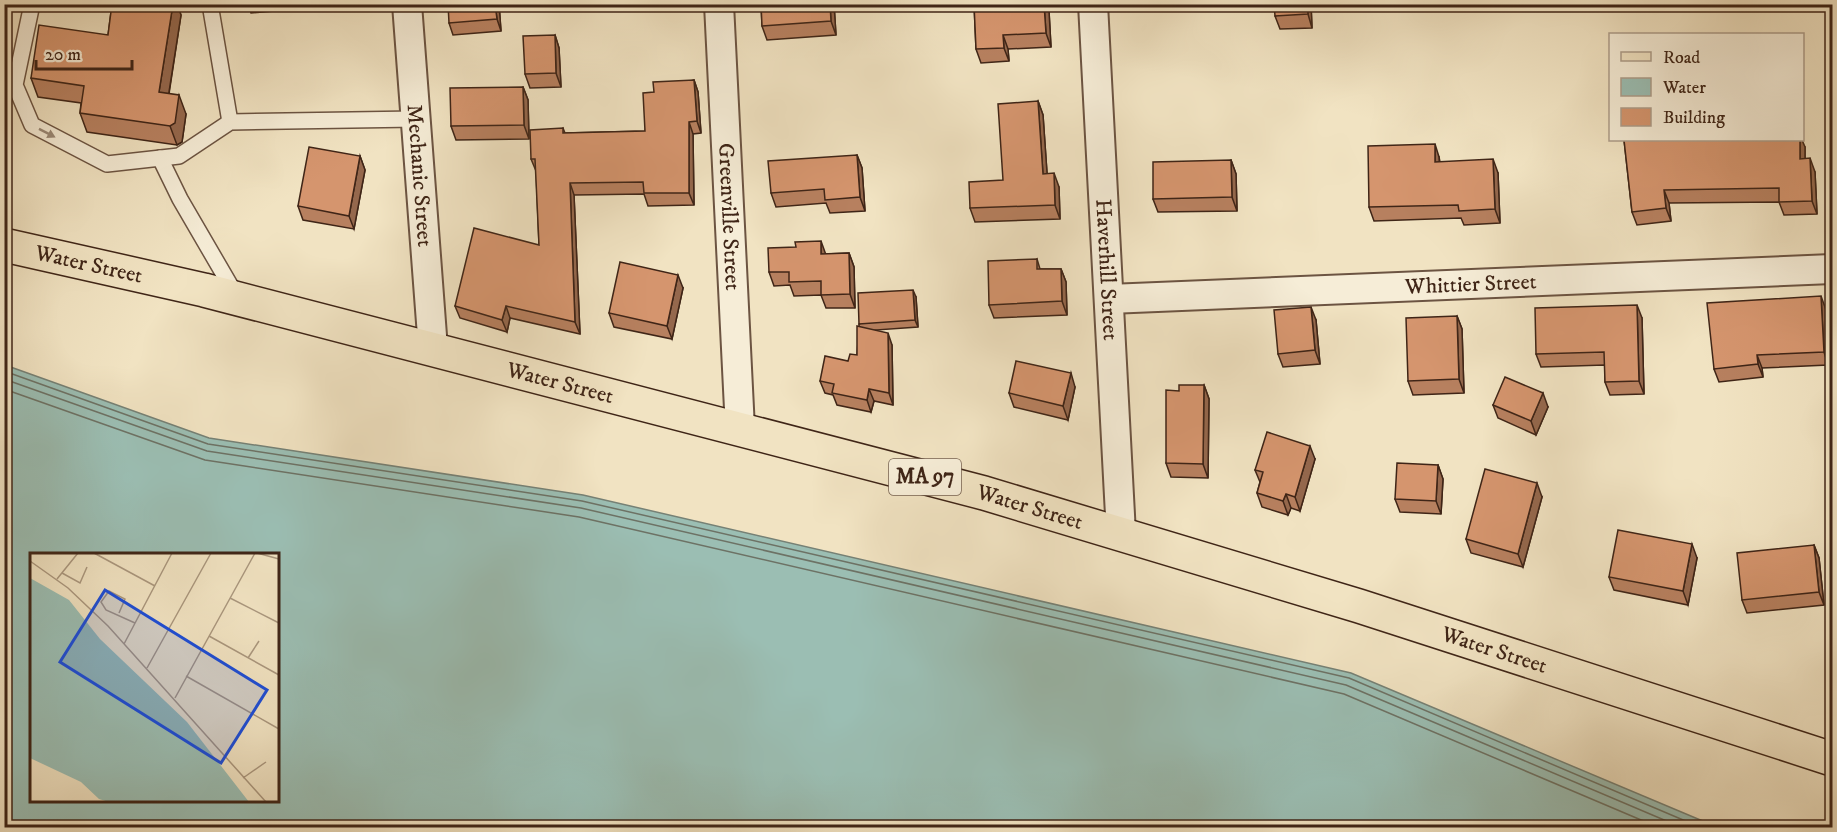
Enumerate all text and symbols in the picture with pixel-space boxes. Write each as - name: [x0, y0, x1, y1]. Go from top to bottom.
- scale bar: [36, 33, 132, 71]
- legend: [1609, 33, 1804, 141]
- text: 20 m: [45, 44, 81, 66]
- text: Road: [1663, 47, 1700, 69]
- text: Water: [1662, 77, 1706, 99]
- street label: Mechanic Street: [401, 103, 439, 248]
- text: Building: [1663, 107, 1725, 129]
- one-way arrow: [39, 128, 56, 138]
- street label: Greenville Street: [712, 142, 747, 291]
- street label: Haverhill Street: [1090, 198, 1124, 341]
- street label: Water Street: [32, 239, 145, 289]
- street label: Whittier Street: [1403, 268, 1537, 300]
- street label: Water Street: [503, 356, 616, 410]
- road number: MA 97: [889, 459, 961, 495]
- street label: Water Street: [973, 478, 1086, 536]
- inset map: [30, 553, 279, 802]
- street label: Water Street: [1437, 620, 1551, 679]

